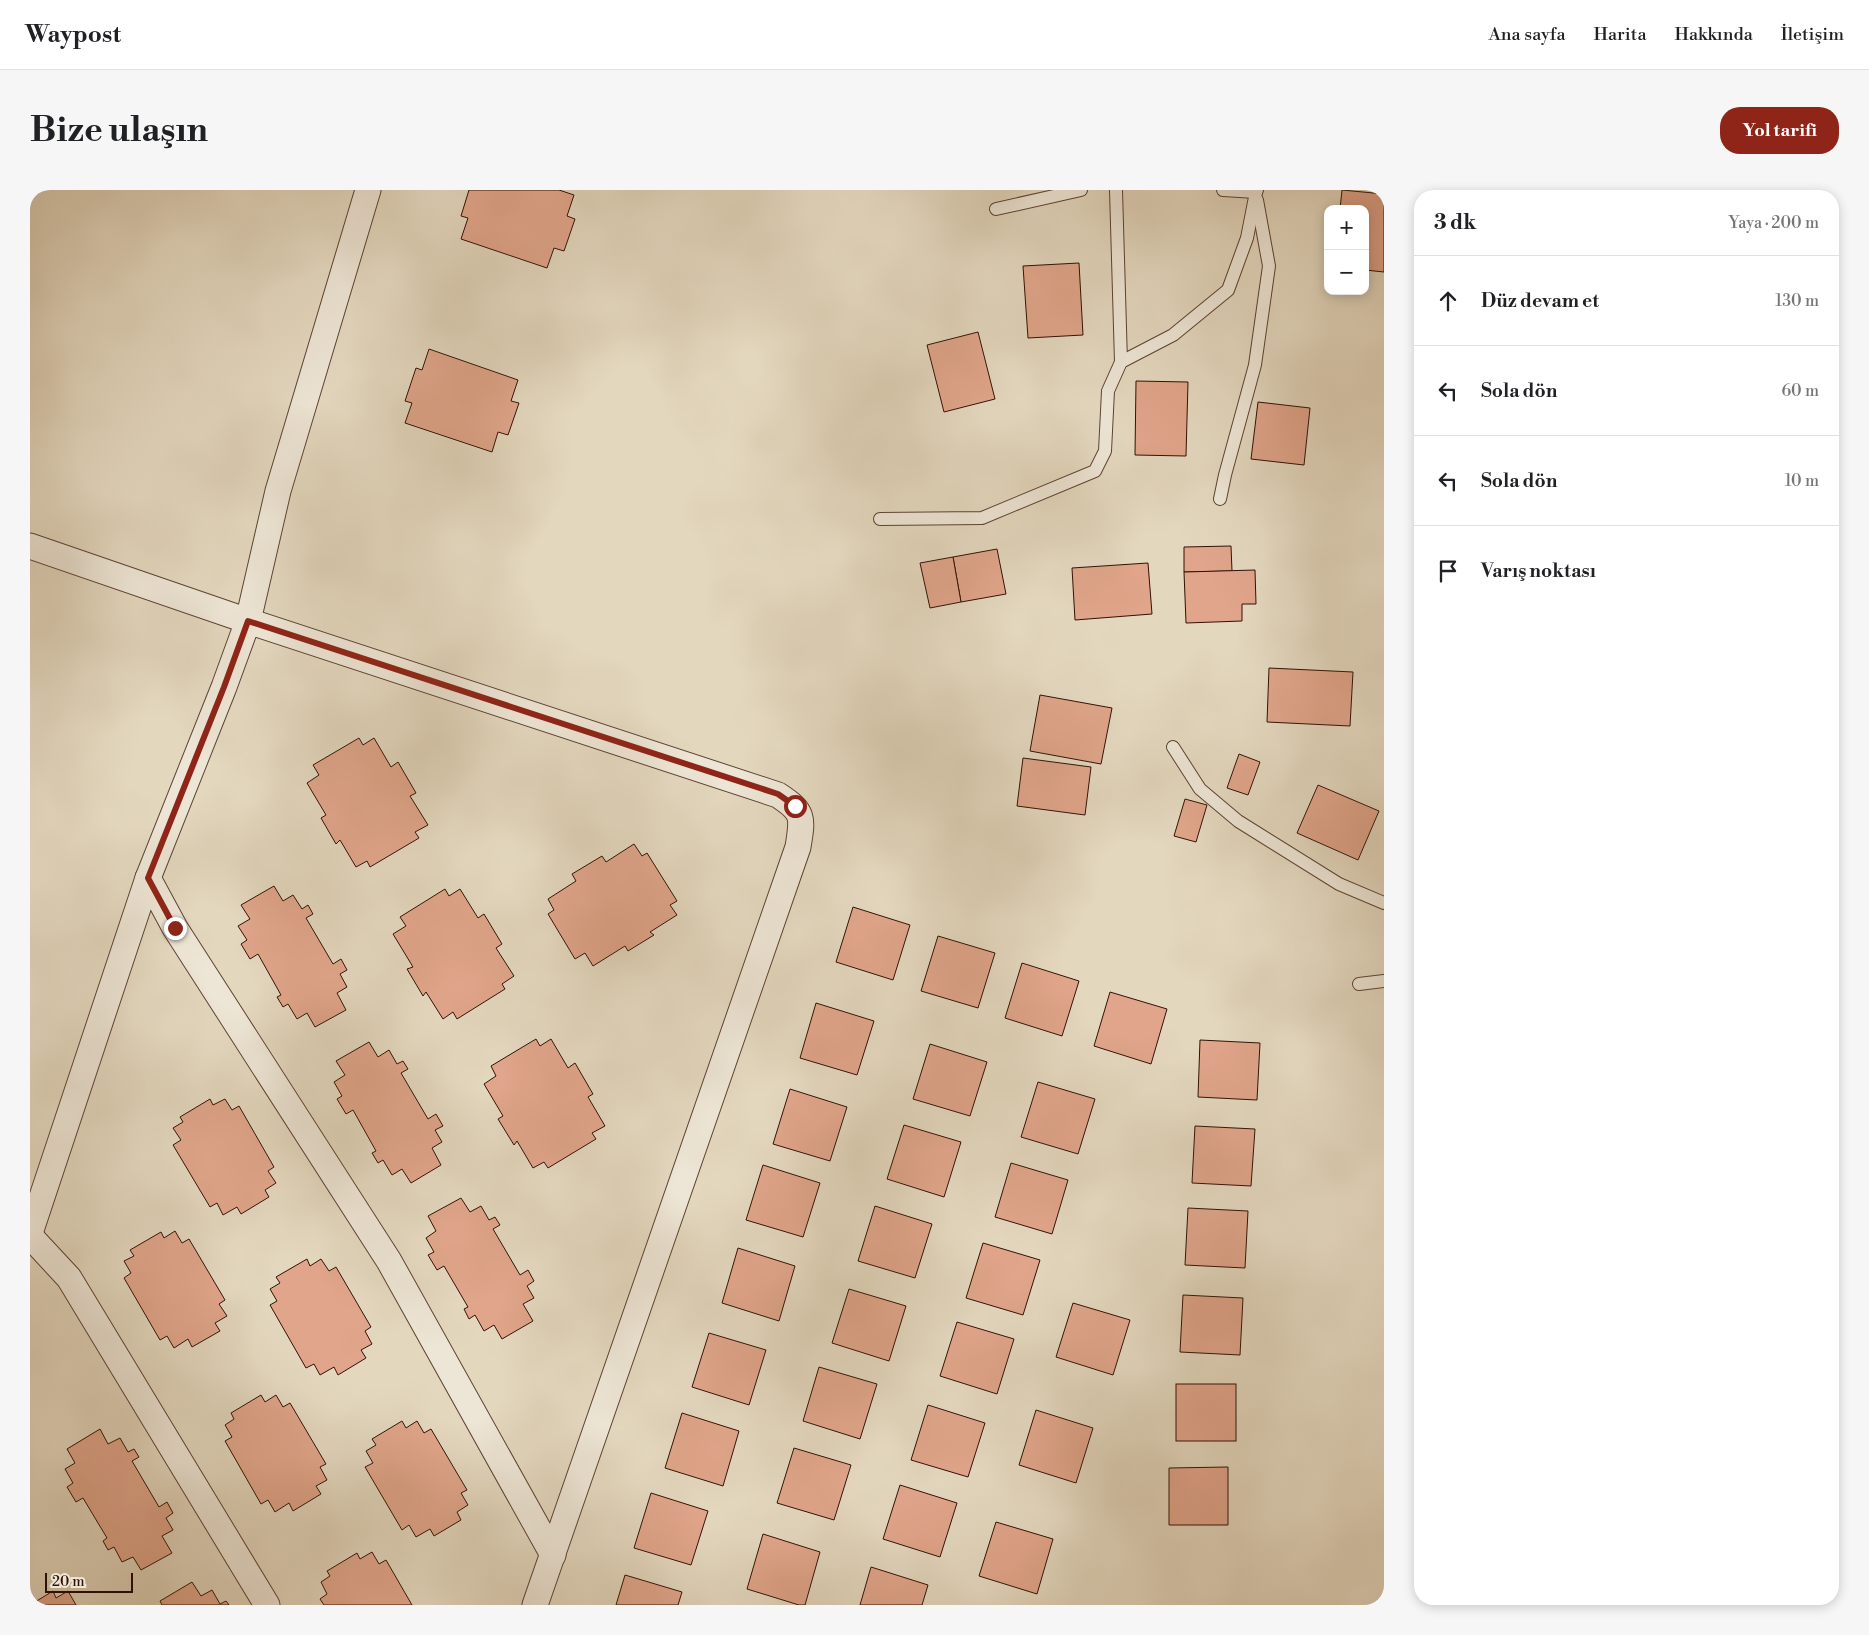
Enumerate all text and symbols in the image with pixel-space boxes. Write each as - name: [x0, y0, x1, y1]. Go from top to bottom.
- text: Waypost: [25, 20, 121, 50]
- text: Ana sayfa: [1488, 23, 1566, 46]
- text: Harita: [1594, 23, 1647, 46]
- text: Hakkında: [1675, 23, 1753, 46]
- text: İletişim: [1781, 23, 1844, 46]
- button: Yol tarifi: [1720, 107, 1839, 154]
- text: Bize ulaşın: [30, 109, 208, 152]
- map controls: [1324, 205, 1369, 295]
- button: +: [1324, 205, 1369, 250]
- text: 3 dk: [1434, 210, 1476, 236]
- text: Yaya · 200 m: [1729, 213, 1819, 233]
- button: −: [1324, 250, 1369, 295]
- icon: ahead: [1434, 287, 1462, 315]
- text: Düz devam et: [1481, 289, 1599, 313]
- text: 130 m: [1775, 291, 1819, 311]
- icon: left: [1434, 377, 1462, 405]
- text: Sola dön: [1481, 379, 1557, 403]
- text: 60 m: [1781, 381, 1819, 401]
- icon: left: [1434, 467, 1462, 495]
- text: Sola dön: [1481, 469, 1557, 493]
- text: 10 m: [1785, 471, 1819, 491]
- icon: arrive: [1434, 557, 1462, 585]
- text: Varış noktası: [1481, 559, 1596, 583]
- route start: [784, 795, 807, 818]
- route end: [164, 917, 187, 940]
- scale bar: [45, 1570, 132, 1593]
- text: 20 m: [52, 1573, 84, 1591]

